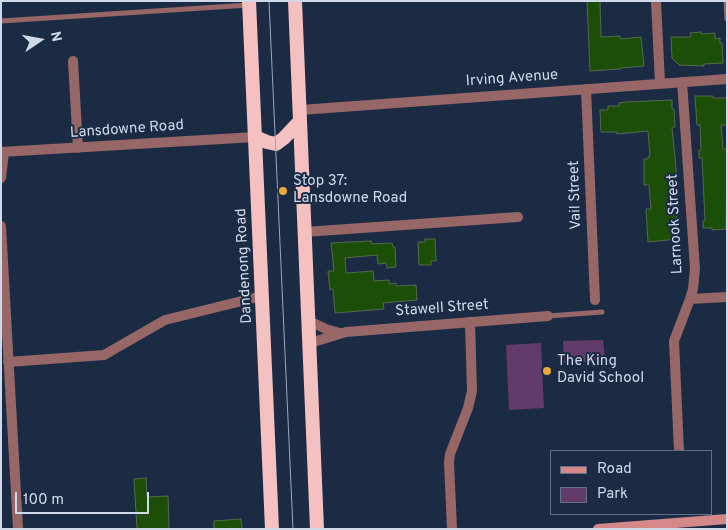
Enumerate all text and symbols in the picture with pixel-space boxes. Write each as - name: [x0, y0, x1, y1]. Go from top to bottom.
- north arrow: [15, 15, 65, 65]
- text: N: [46, 30, 65, 43]
- street label: Irving Avenue: [465, 67, 559, 91]
- street label: Lansdowne Road: [69, 117, 185, 143]
- street label: Vail Street: [566, 160, 586, 230]
- place label: Stop 37: Lansdowne Road: [293, 173, 407, 208]
- street label: Larnook Street: [664, 173, 688, 275]
- marker: Stop 37: Lansdowne Road: [277, 185, 289, 197]
- street label: Dandenong Road: [233, 208, 257, 324]
- street label: Stawell Street: [395, 297, 489, 321]
- place label: The King David School: [557, 353, 644, 388]
- marker: The King David School: [541, 365, 553, 377]
- legend: [550, 450, 713, 515]
- text: Road: [597, 460, 632, 479]
- scale bar: [18, 482, 151, 514]
- text: Park: [597, 485, 628, 504]
- text: 100 m: [23, 491, 64, 510]

